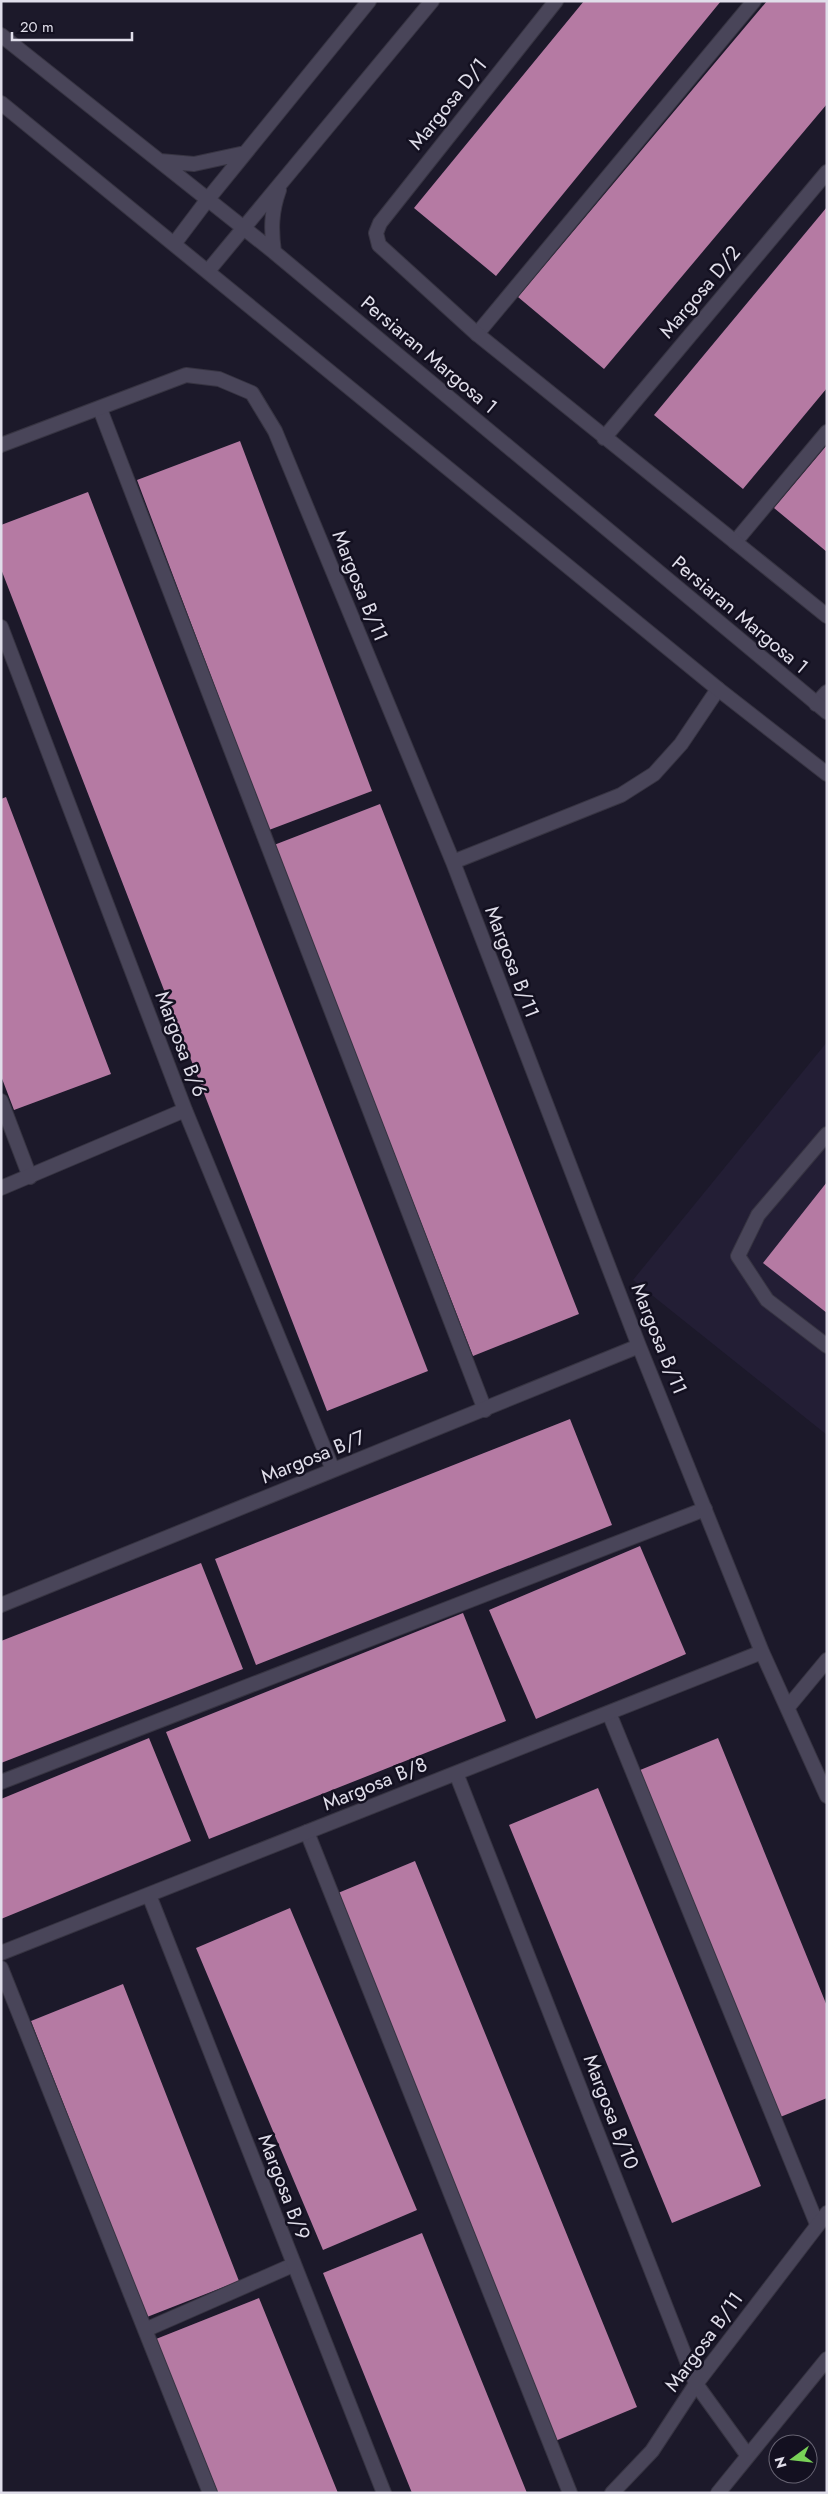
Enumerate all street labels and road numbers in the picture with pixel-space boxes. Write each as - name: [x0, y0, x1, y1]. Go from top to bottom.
- street label: Margosa D/1: [402, 52, 494, 156]
- street label: Margosa D/2: [653, 239, 747, 345]
- street label: Persiaran Margosa 1: [354, 289, 504, 421]
- street label: Margosa B/11: [325, 526, 395, 646]
- street label: Persiaran Margosa 1: [665, 549, 815, 681]
- street label: Margosa B/11: [477, 902, 547, 1022]
- street label: Margosa B/6: [148, 987, 214, 1101]
- street label: Margosa B/11: [624, 1279, 694, 1399]
- street label: Margosa B/7: [257, 1423, 370, 1491]
- street label: Margosa B/8: [318, 1750, 432, 1818]
- street label: Margosa B/10: [576, 2051, 646, 2173]
- street label: Margosa B/9: [251, 2130, 317, 2244]
- street label: Margosa B/11: [658, 2286, 750, 2398]

